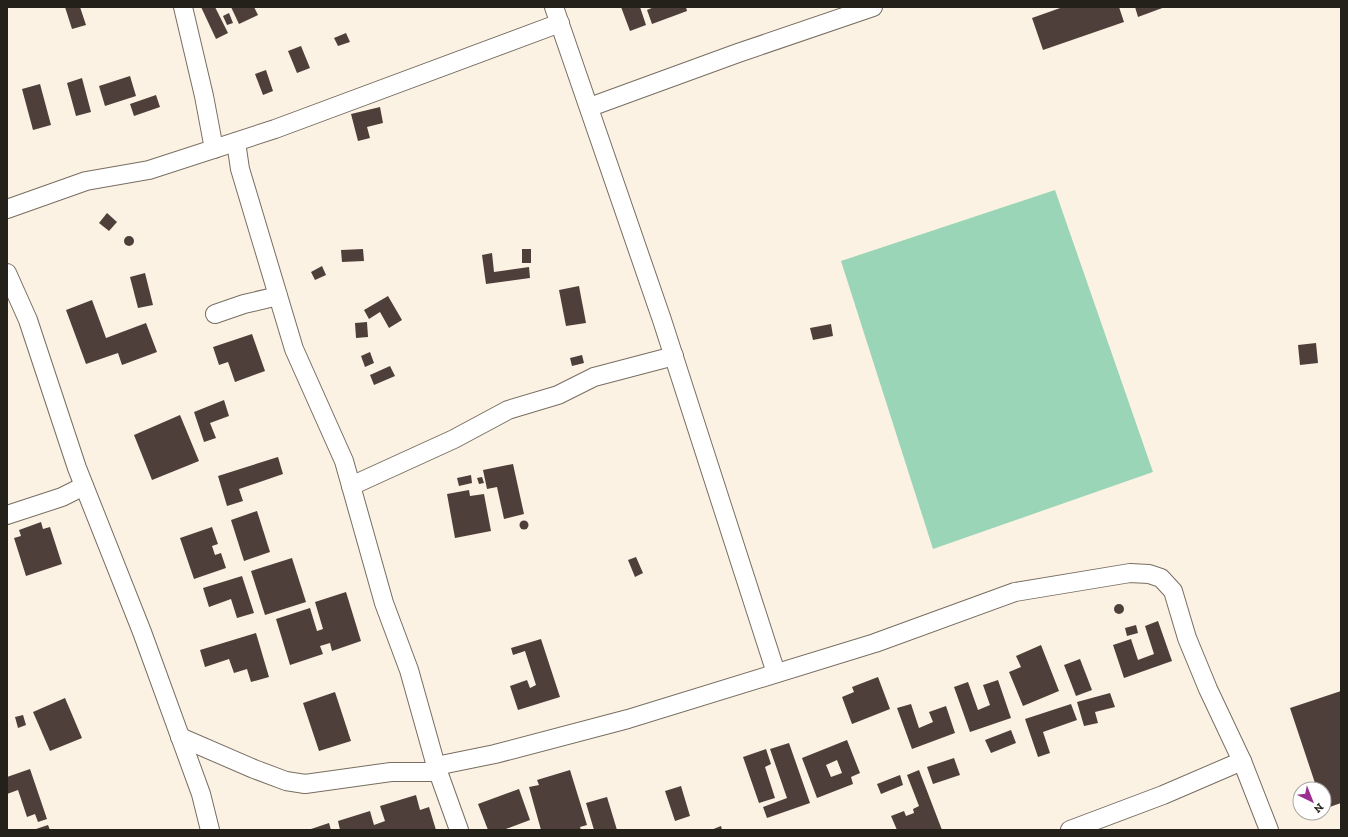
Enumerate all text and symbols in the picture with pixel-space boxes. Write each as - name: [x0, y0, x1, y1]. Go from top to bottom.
- north arrow: [1292, 781, 1332, 821]
- text: N: [1311, 800, 1326, 816]

